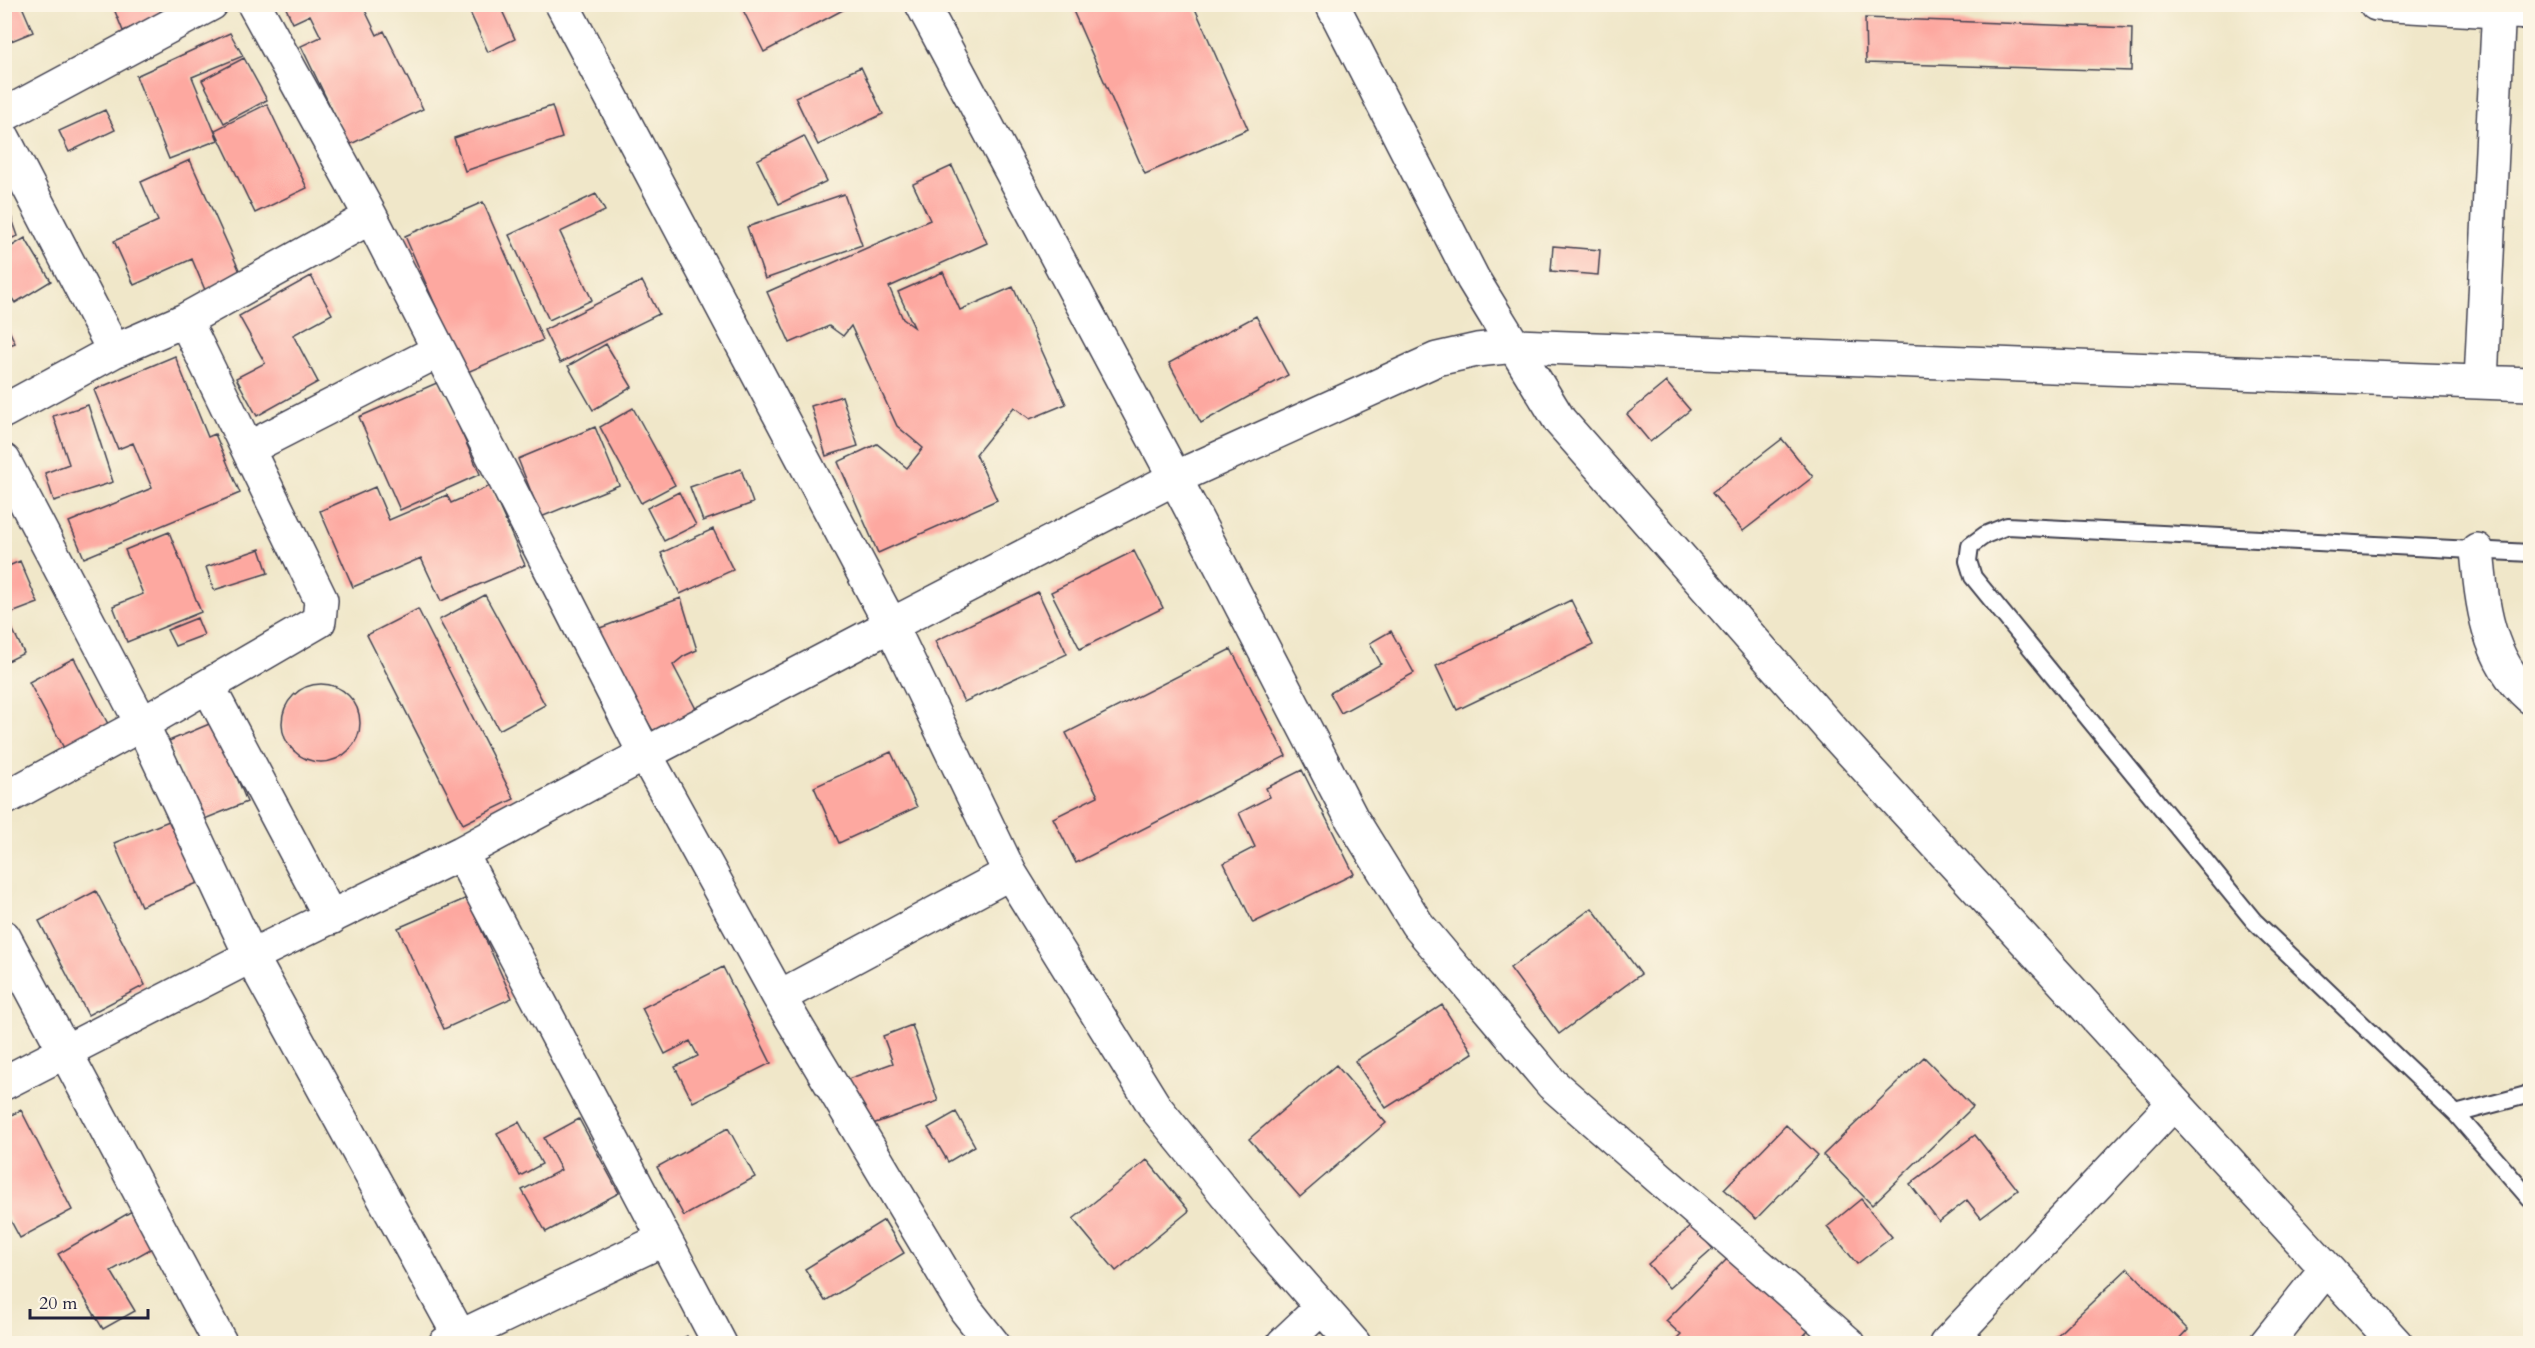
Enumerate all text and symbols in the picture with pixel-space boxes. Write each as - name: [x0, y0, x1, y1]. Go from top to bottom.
- scale bar: [30, 1282, 148, 1320]
- text: 20 m: [39, 1291, 78, 1316]

